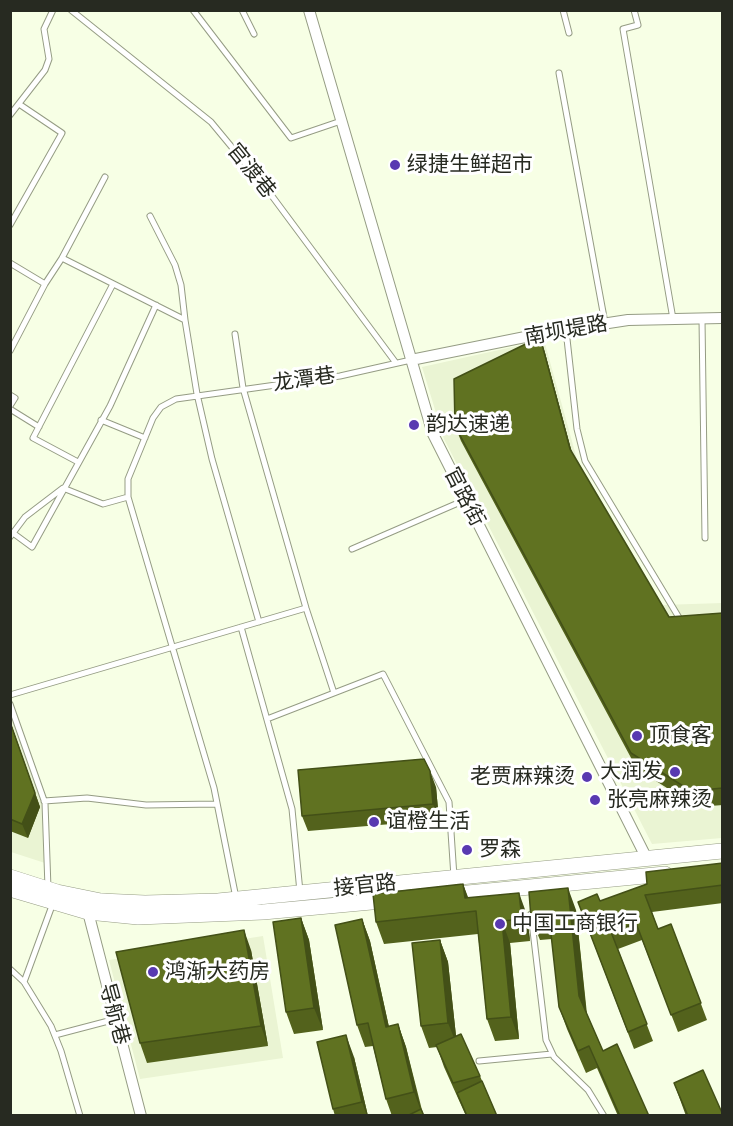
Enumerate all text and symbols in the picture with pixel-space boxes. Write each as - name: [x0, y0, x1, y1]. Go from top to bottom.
- street label: 官渡巷: [221, 139, 281, 203]
- place label: 绿捷生鲜超市: [407, 152, 533, 178]
- marker: 绿捷生鲜超市: [388, 158, 402, 172]
- street label: 南坝堤路: [522, 311, 610, 351]
- street label: 龙潭巷: [271, 363, 337, 397]
- place label: 韵达速递: [426, 412, 510, 438]
- marker: 韵达速递: [407, 418, 421, 432]
- street label: 官路街: [438, 463, 490, 531]
- place label: 顶食客: [649, 723, 712, 749]
- marker: 顶食客: [630, 729, 644, 743]
- place label: 大润发: [600, 759, 663, 785]
- place label: 老贾麻辣烫: [470, 764, 575, 790]
- marker: 大润发: [668, 765, 682, 779]
- marker: 老贾麻辣烫: [580, 770, 594, 784]
- place label: 张亮麻辣烫: [607, 787, 712, 813]
- marker: 张亮麻辣烫: [588, 793, 602, 807]
- place label: 谊橙生活: [386, 809, 470, 835]
- marker: 谊橙生活: [367, 815, 381, 829]
- place label: 罗森: [479, 837, 521, 863]
- marker: 罗森: [460, 843, 474, 857]
- street label: 接官路: [332, 870, 398, 902]
- place label: 中国工商银行: [512, 911, 638, 937]
- marker: 中国工商银行: [493, 917, 507, 931]
- place label: 鸿渐大药房: [165, 959, 270, 985]
- marker: 鸿渐大药房: [146, 965, 160, 979]
- street label: 导航巷: [94, 980, 134, 1048]

